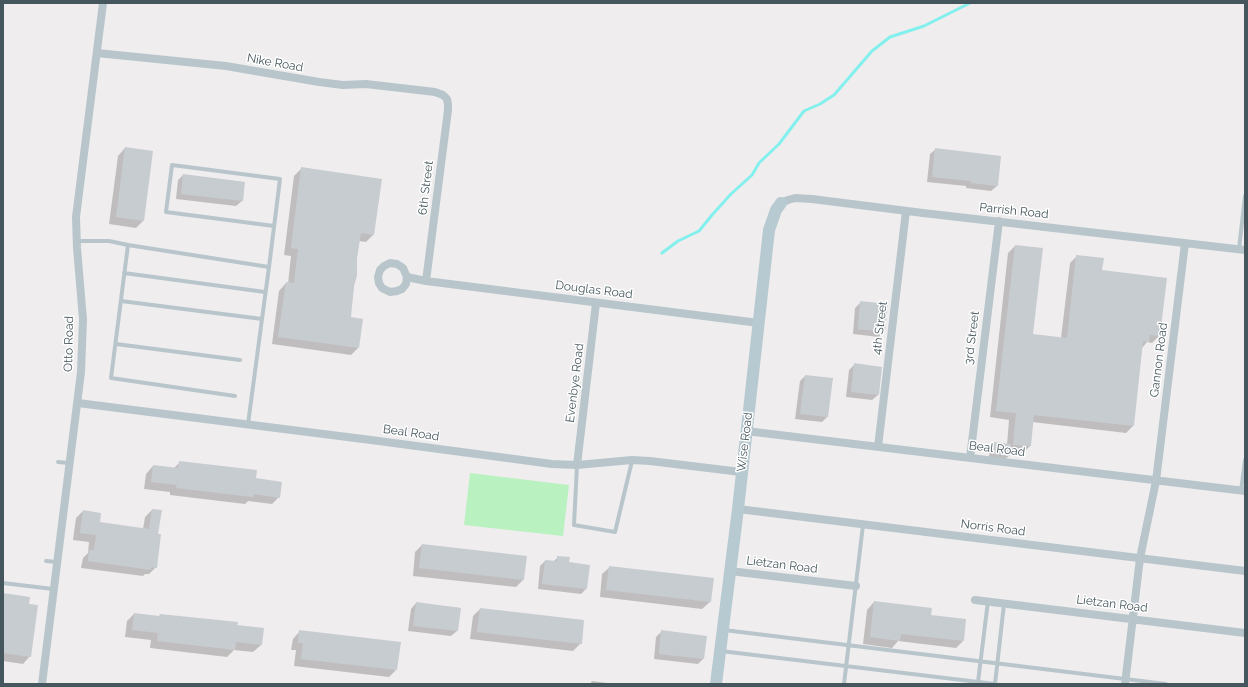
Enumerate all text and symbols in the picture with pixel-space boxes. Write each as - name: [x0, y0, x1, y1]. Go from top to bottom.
- street label: Nike Road: [246, 51, 304, 75]
- street label: 6th Street: [416, 160, 436, 216]
- street label: Parrish Road: [979, 200, 1049, 222]
- street label: Douglas Road: [555, 278, 633, 302]
- street label: 4th Street: [870, 300, 890, 356]
- street label: 3rd Street: [962, 310, 982, 366]
- street label: Otto Road: [61, 316, 77, 372]
- street label: Gannon Road: [1147, 322, 1171, 398]
- street label: Evenbye Road: [563, 343, 587, 423]
- street label: Wise Road: [734, 411, 756, 473]
- street label: Beal Road: [382, 422, 440, 444]
- street label: Beal Road: [968, 438, 1026, 460]
- street label: Norris Road: [960, 517, 1026, 539]
- street label: Lietzan Road: [745, 553, 819, 577]
- street label: Lietzan Road: [1075, 592, 1149, 616]

